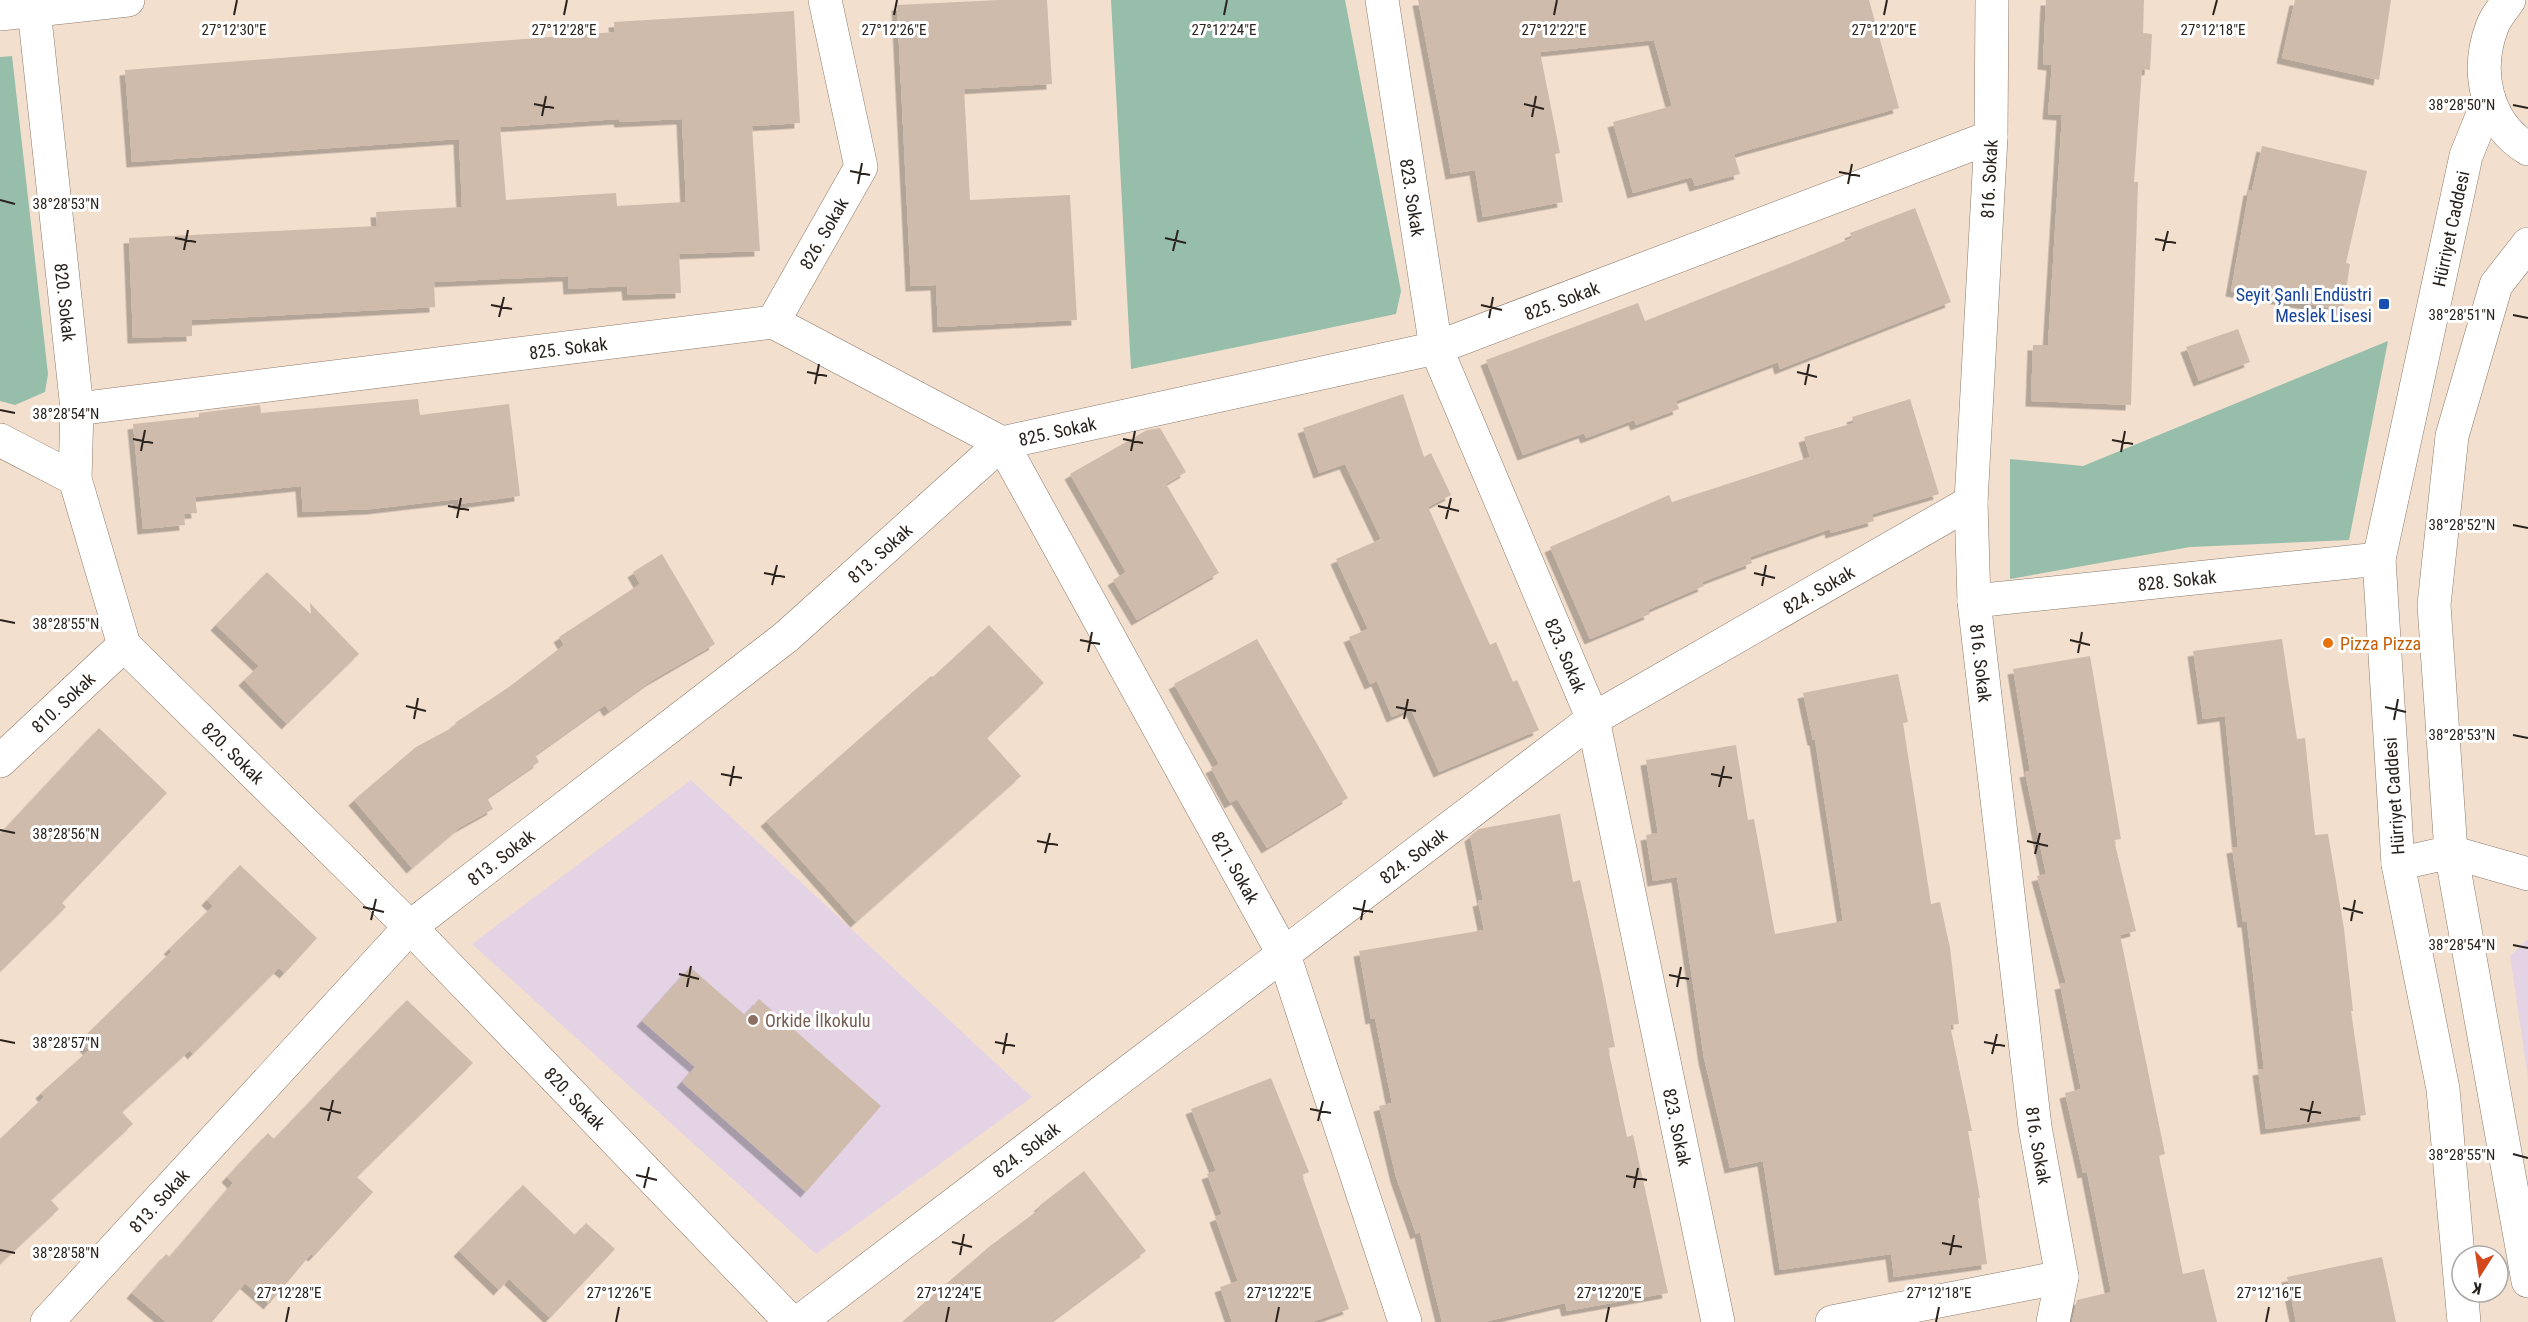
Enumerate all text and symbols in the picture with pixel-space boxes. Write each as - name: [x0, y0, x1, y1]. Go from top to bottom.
- text: 27°12'30"E: [202, 21, 266, 39]
- text: 27°12'28"E: [532, 21, 596, 39]
- text: 27°12'26"E: [862, 21, 926, 39]
- text: 27°12'24"E: [1192, 21, 1256, 39]
- text: 27°12'22"E: [1522, 21, 1586, 39]
- text: 27°12'20"E: [1852, 21, 1916, 39]
- text: 27°12'18"E: [2181, 21, 2245, 39]
- text: 38°28'50"N: [2429, 96, 2495, 114]
- street label: 816. Sokak: [1976, 139, 2002, 219]
- street label: 823. Sokak: [1396, 157, 1429, 238]
- street label: Hürriyet Caddesi: [2428, 169, 2473, 288]
- street label: 826. Sokak: [795, 194, 852, 273]
- text: 38°28'53"N: [33, 195, 99, 213]
- street label: 820. Sokak: [51, 262, 80, 343]
- street label: 825. Sokak: [1521, 276, 1602, 324]
- place label: Seyit Şanlı Endüstri Meslek Lisesi: [2236, 284, 2372, 326]
- marker: Seyit Şanlı Endüstri Meslek Lisesi: [2377, 297, 2391, 311]
- text: 38°28'51"N: [2429, 306, 2495, 324]
- street label: 825. Sokak: [528, 332, 609, 363]
- text: 38°28'54"N: [33, 405, 99, 423]
- street label: 825. Sokak: [1017, 412, 1098, 450]
- text: 38°28'52"N: [2429, 516, 2495, 534]
- street label: 813. Sokak: [843, 519, 916, 587]
- street label: 824. Sokak: [1779, 561, 1858, 618]
- street label: 828. Sokak: [2137, 565, 2217, 594]
- text: 38°28'55"N: [33, 615, 99, 633]
- street label: 823. Sokak: [1541, 615, 1591, 696]
- street label: 816. Sokak: [1966, 623, 1996, 703]
- place label: Pizza Pizza: [2340, 633, 2421, 654]
- marker: Pizza Pizza: [2321, 636, 2335, 650]
- street label: 810. Sokak: [27, 668, 99, 737]
- street label: 820. Sokak: [198, 718, 269, 788]
- text: 38°28'53"N: [2429, 726, 2495, 744]
- street label: Hürriyet Caddesi: [2379, 737, 2409, 855]
- street label: 824. Sokak: [1375, 823, 1451, 888]
- text: 38°28'56"N: [33, 825, 99, 843]
- street label: 813. Sokak: [463, 825, 538, 889]
- street label: 821. Sokak: [1207, 828, 1264, 907]
- text: 38°28'54"N: [2429, 936, 2495, 954]
- place label: Orkide İlkokulu: [765, 1010, 870, 1031]
- marker: Orkide İlkokulu: [746, 1013, 760, 1027]
- text: 38°28'57"N: [33, 1034, 99, 1052]
- street label: 820. Sokak: [540, 1063, 610, 1134]
- street label: 823. Sokak: [1659, 1087, 1696, 1168]
- street label: 816. Sokak: [2022, 1105, 2056, 1186]
- street label: 824. Sokak: [988, 1117, 1064, 1182]
- text: 38°28'55"N: [2429, 1146, 2495, 1164]
- street label: 813. Sokak: [124, 1164, 193, 1237]
- text: 38°28'58"N: [33, 1244, 99, 1262]
- north arrow: [2450, 1244, 2510, 1304]
- text: K: [2471, 1278, 2483, 1298]
- text: 27°12'28"E: [257, 1284, 321, 1302]
- text: 27°12'26"E: [587, 1284, 651, 1302]
- text: 27°12'24"E: [917, 1284, 981, 1302]
- text: 27°12'22"E: [1247, 1284, 1311, 1302]
- text: 27°12'20"E: [1577, 1284, 1641, 1302]
- text: 27°12'18"E: [1907, 1284, 1971, 1302]
- text: 27°12'16"E: [2237, 1284, 2301, 1302]

